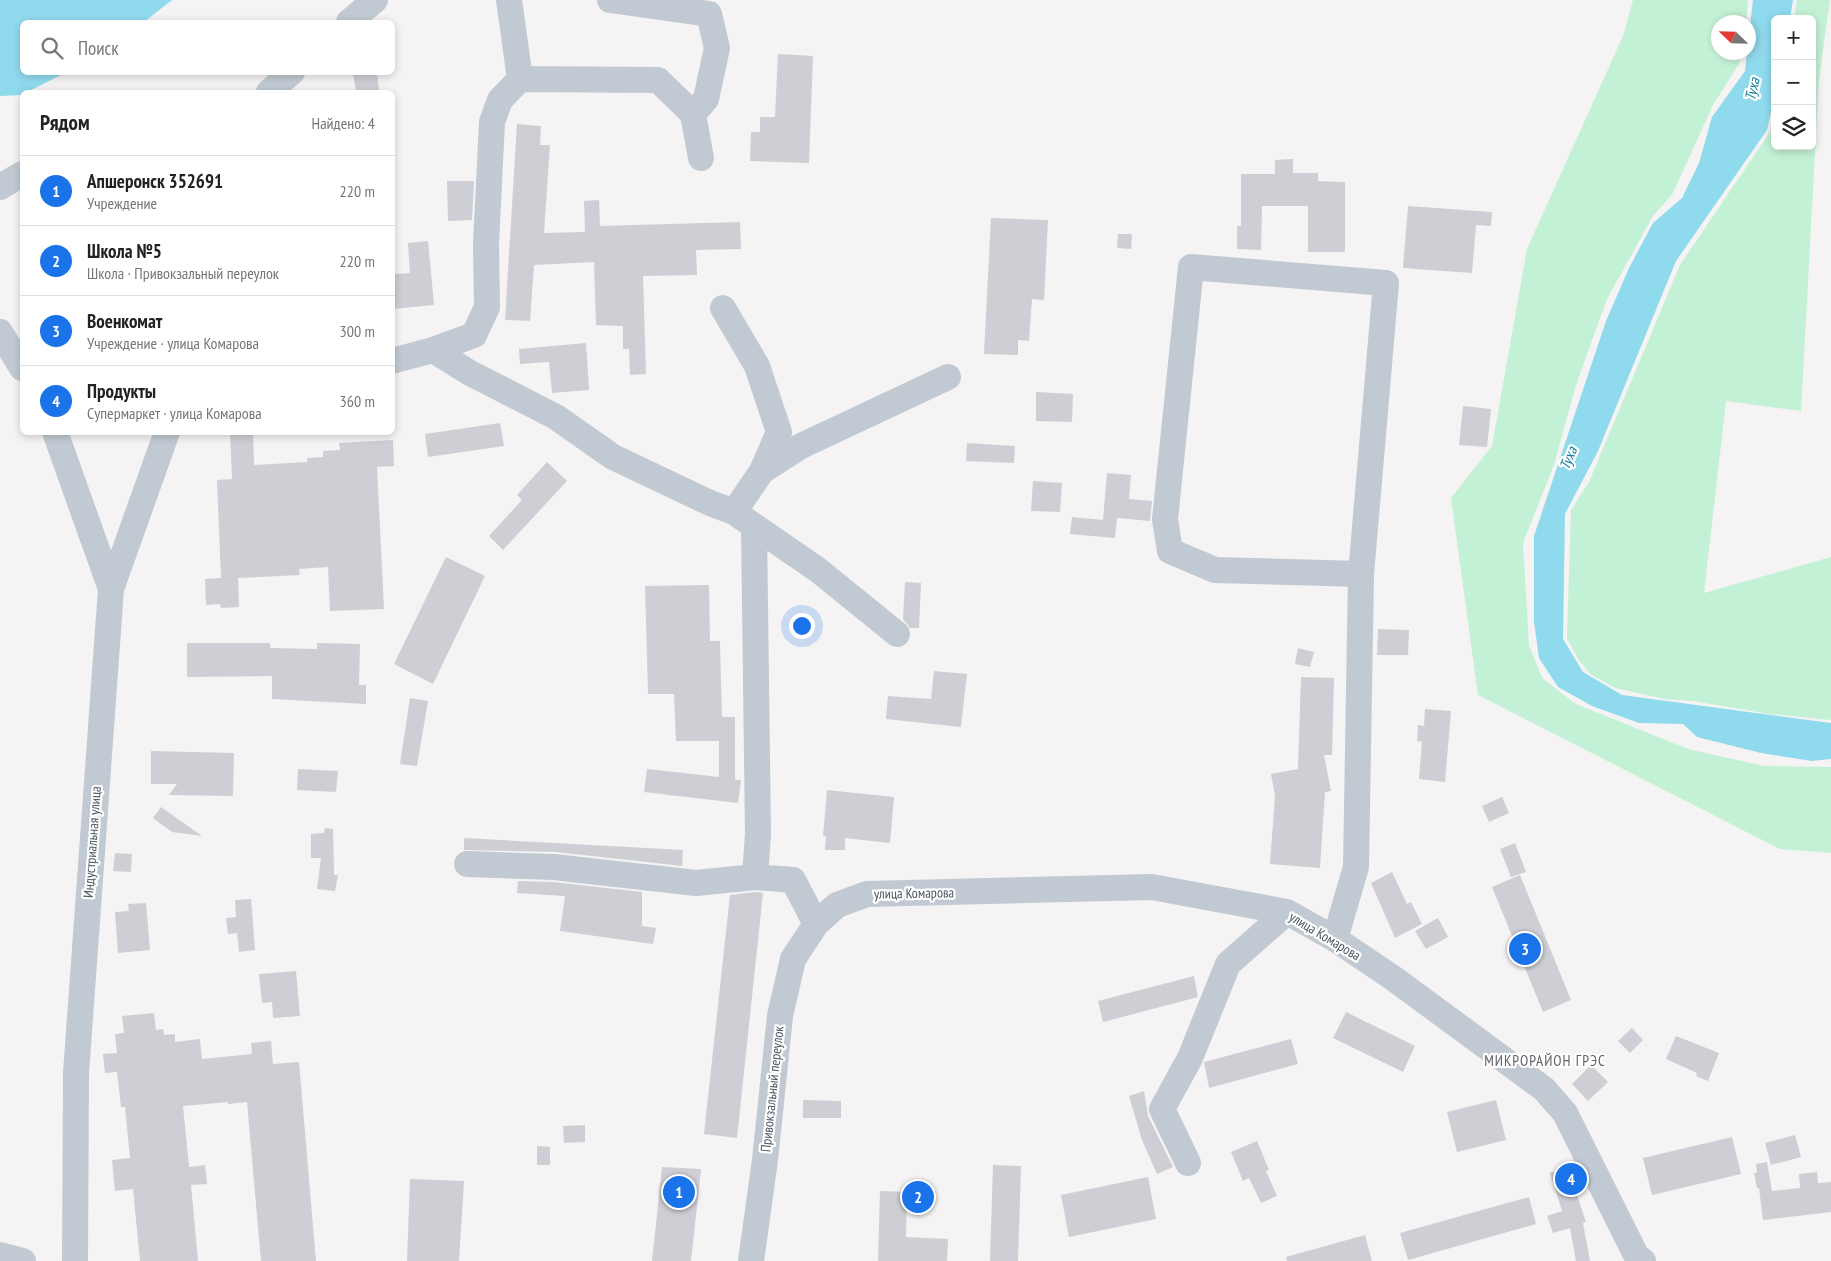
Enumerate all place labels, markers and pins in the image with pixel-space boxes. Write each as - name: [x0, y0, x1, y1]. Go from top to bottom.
- pin: 3: [1509, 930, 1541, 968]
- pin: 4: [1555, 1160, 1587, 1198]
- pin: 1: [663, 1173, 695, 1211]
- pin: 2: [902, 1178, 934, 1216]

